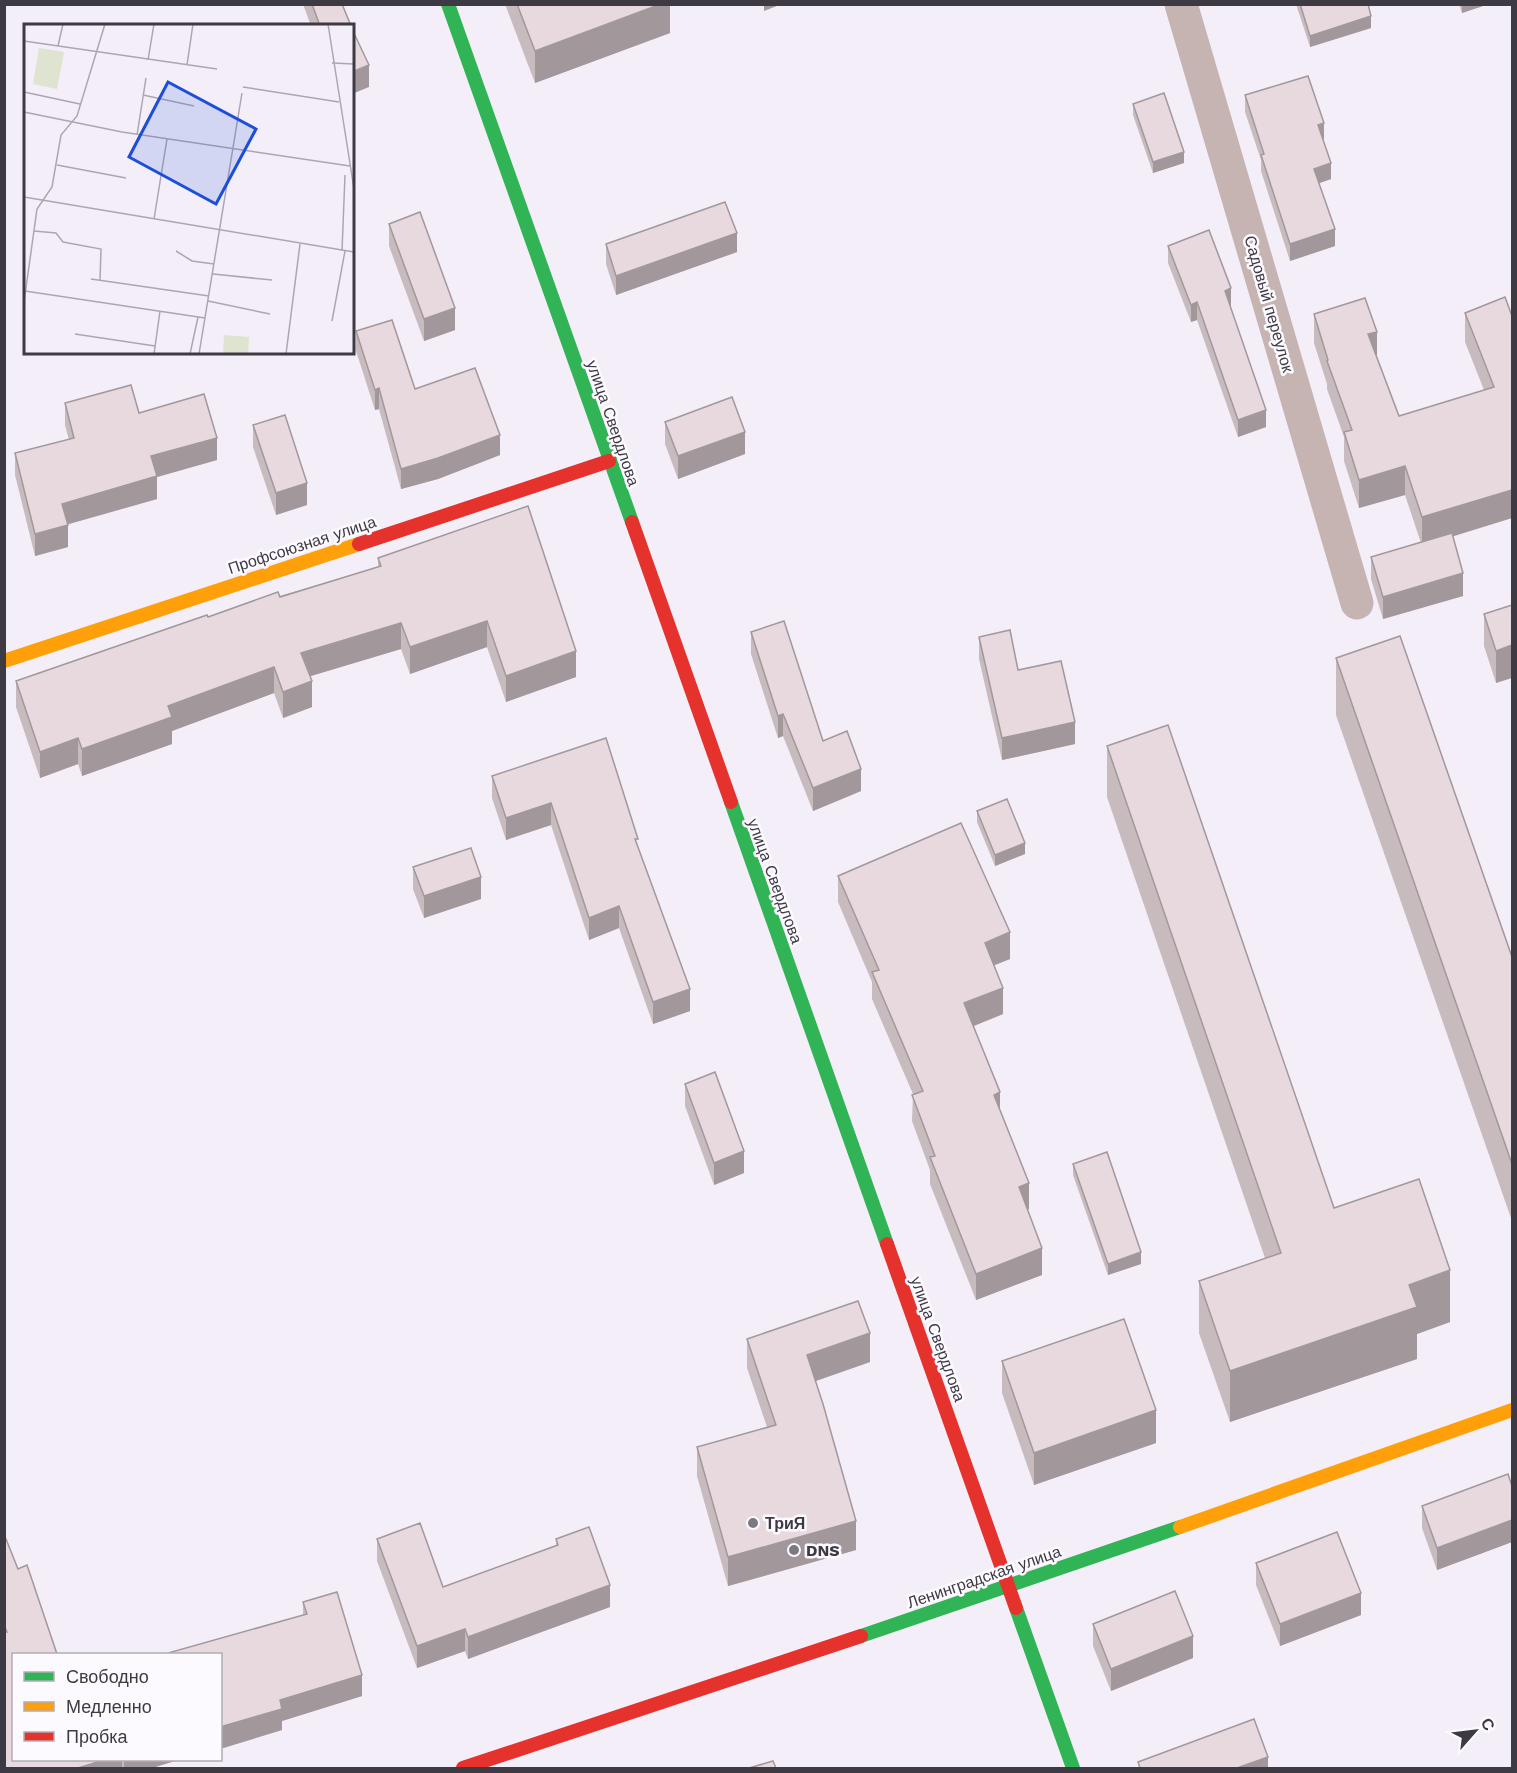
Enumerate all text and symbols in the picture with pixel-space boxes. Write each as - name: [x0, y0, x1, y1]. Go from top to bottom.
- inset map: [24, 24, 354, 354]
- street label: Садовый переулок: [1240, 233, 1298, 376]
- street label: улица Свердлова: [583, 358, 643, 488]
- street label: Профсоюзная улица: [225, 512, 379, 578]
- street label: улица Свердлова: [744, 816, 806, 946]
- street label: улица Свердлова: [907, 1274, 969, 1404]
- place label: ТриЯ: [765, 1514, 805, 1533]
- marker: ТриЯ: [746, 1516, 760, 1530]
- place label: DNS: [806, 1541, 840, 1560]
- street label: Ленинградская улица: [905, 1542, 1063, 1612]
- marker: DNS: [787, 1543, 801, 1557]
- legend: [12, 1653, 222, 1761]
- text: Свободно: [66, 1666, 149, 1687]
- text: Медленно: [66, 1696, 152, 1717]
- north arrow: [1445, 1701, 1505, 1761]
- text: С: [1477, 1715, 1499, 1734]
- text: Пробка: [66, 1726, 129, 1747]

